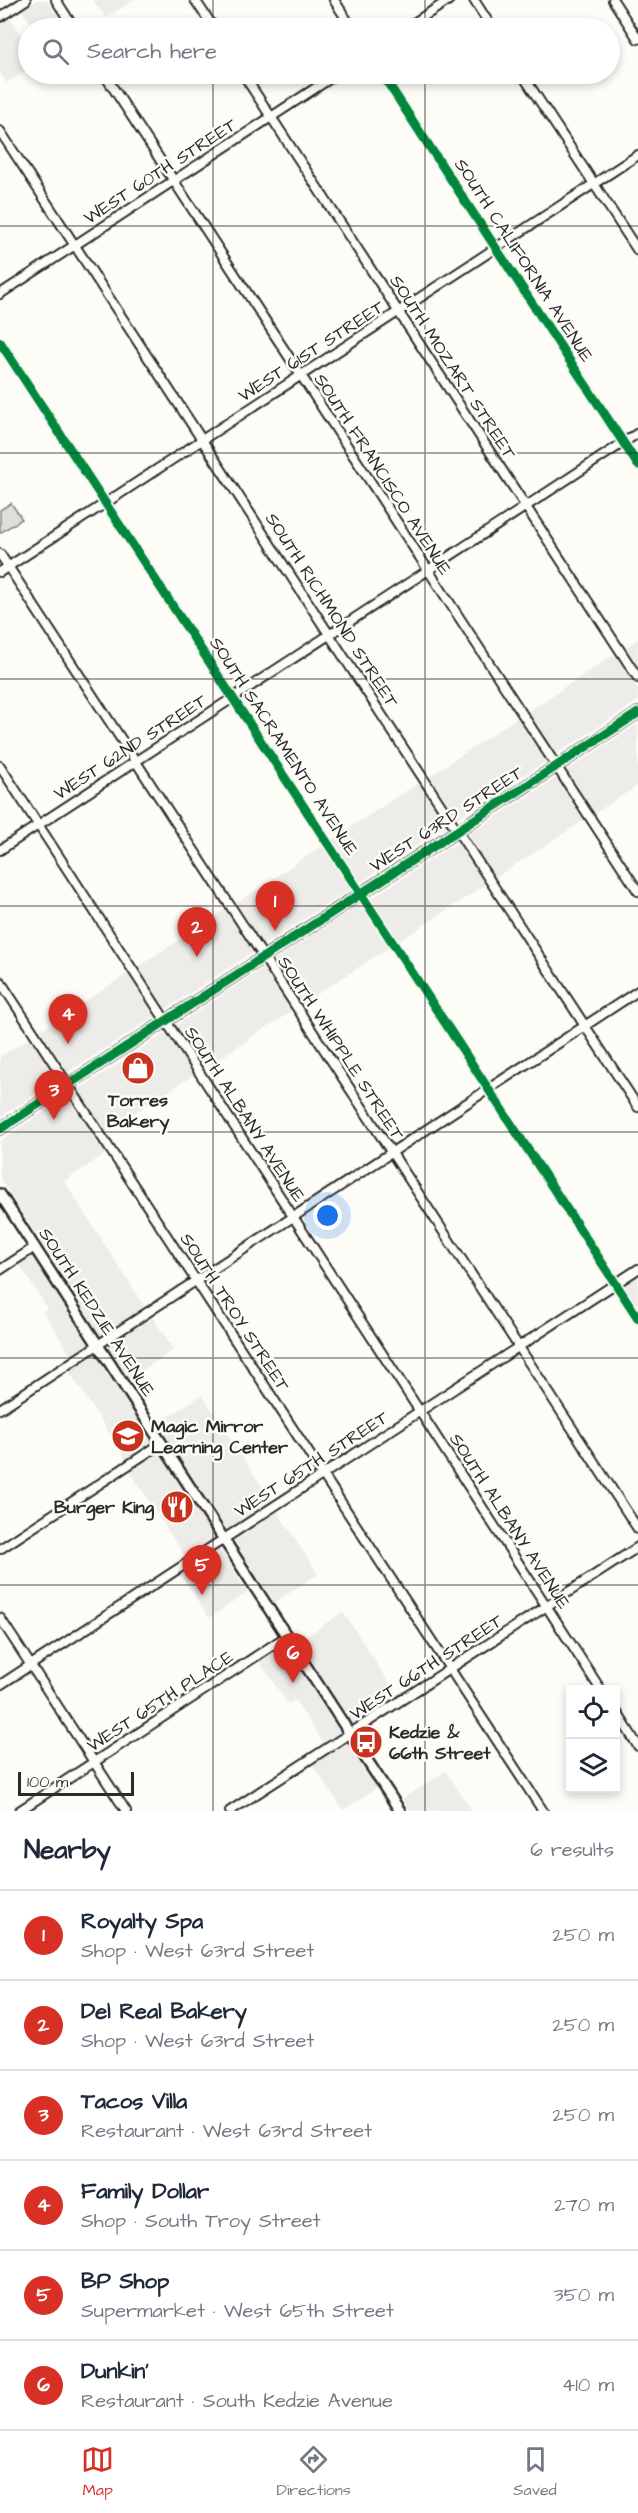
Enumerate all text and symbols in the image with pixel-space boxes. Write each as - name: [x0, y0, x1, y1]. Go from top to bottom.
- search box: [18, 18, 620, 84]
- icon: search: [39, 35, 72, 68]
- text: Search here: [87, 36, 217, 67]
- street label: WEST 60TH STREET: [79, 112, 242, 230]
- street label: SOUTH CALIFORNIA AVENUE: [448, 154, 599, 367]
- street label: SOUTH MOZART STREET: [384, 270, 522, 465]
- street label: WEST 61ST STREET: [233, 294, 390, 408]
- street label: SOUTH FRANCISCO AVENUE: [308, 369, 457, 580]
- street label: SOUTH RICHMOND STREET: [259, 508, 404, 713]
- street label: SOUTH SACRAMENTO AVENUE: [203, 632, 364, 861]
- street label: WEST 62ND STREET: [49, 688, 212, 806]
- street label: WEST 63RD STREET: [365, 760, 528, 878]
- pin: 1: [256, 882, 294, 931]
- pin: 2: [178, 908, 216, 957]
- street label: SOUTH WHIPPLE STREET: [272, 951, 410, 1146]
- pin: 4: [48, 994, 88, 1044]
- street label: SOUTH ALBANY AVENUE: [178, 1022, 311, 1207]
- shop icon: Torres Bakery: [120, 1050, 156, 1086]
- pin: 3: [34, 1070, 74, 1120]
- place label: Torres Bakery: [107, 1088, 169, 1135]
- your location: [313, 1201, 342, 1230]
- street label: SOUTH KEDZIE AVENUE: [33, 1223, 161, 1402]
- street label: SOUTH TROY STREET: [174, 1228, 296, 1397]
- street label: WEST 65TH STREET: [229, 1405, 394, 1524]
- place label: Magic Mirror Learning Center: [151, 1414, 288, 1461]
- school or university icon: Magic Mirror Learning Center: [110, 1418, 146, 1454]
- street label: SOUTH ALBANY AVENUE: [443, 1429, 576, 1614]
- restaurant icon: Burger King: [159, 1489, 195, 1525]
- place label: Burger King: [54, 1495, 155, 1521]
- pin: 5: [182, 1546, 222, 1595]
- street label: WEST 66TH STREET: [345, 1608, 508, 1726]
- pin: 6: [274, 1634, 312, 1683]
- street label: WEST 65TH PLACE: [82, 1645, 239, 1758]
- map controls: [566, 1685, 620, 1793]
- button: locate: [566, 1685, 620, 1739]
- place label: Kedzie & 66th Street: [389, 1720, 491, 1766]
- bus stop icon: Kedzie & 66th Street: [348, 1724, 384, 1760]
- button: layers: [566, 1739, 620, 1793]
- scale bar: [18, 1769, 134, 1796]
- text: 100 m: [27, 1771, 68, 1793]
- text: Nearby: [24, 1832, 111, 1868]
- text: 6 results: [530, 1836, 614, 1864]
- text: Royalty Spa: [81, 1906, 203, 1937]
- text: 1: [42, 1921, 45, 1949]
- text: 250 m: [552, 1921, 614, 1949]
- text: Shop · West 63rd Street: [81, 1937, 314, 1965]
- text: Del Real Bakery: [81, 1996, 247, 2027]
- text: 2: [38, 2011, 49, 2039]
- text: 250 m: [552, 2011, 614, 2039]
- text: Shop · West 63rd Street: [81, 2027, 314, 2055]
- text: Tacos Villa: [81, 2086, 187, 2117]
- text: 3: [38, 2101, 49, 2129]
- text: 250 m: [552, 2101, 614, 2129]
- text: Restaurant · West 63rd Street: [81, 2117, 372, 2145]
- text: Family Dollar: [81, 2176, 209, 2207]
- text: 4: [37, 2191, 50, 2219]
- text: 270 m: [554, 2191, 614, 2219]
- text: Shop · South Troy Street: [81, 2207, 321, 2235]
- text: BP Shop: [81, 2266, 169, 2297]
- text: 5: [36, 2281, 51, 2309]
- text: 350 m: [553, 2281, 614, 2309]
- text: Supermarket · West 65th Street: [81, 2297, 394, 2325]
- text: Dunkin': [81, 2356, 149, 2387]
- text: 6: [37, 2371, 50, 2399]
- text: 410 m: [562, 2371, 614, 2399]
- text: Restaurant · South Kedzie Avenue: [81, 2387, 393, 2415]
- tab: Map: [81, 2443, 114, 2501]
- tab: Directions: [277, 2443, 351, 2501]
- tab: Saved: [513, 2443, 557, 2501]

